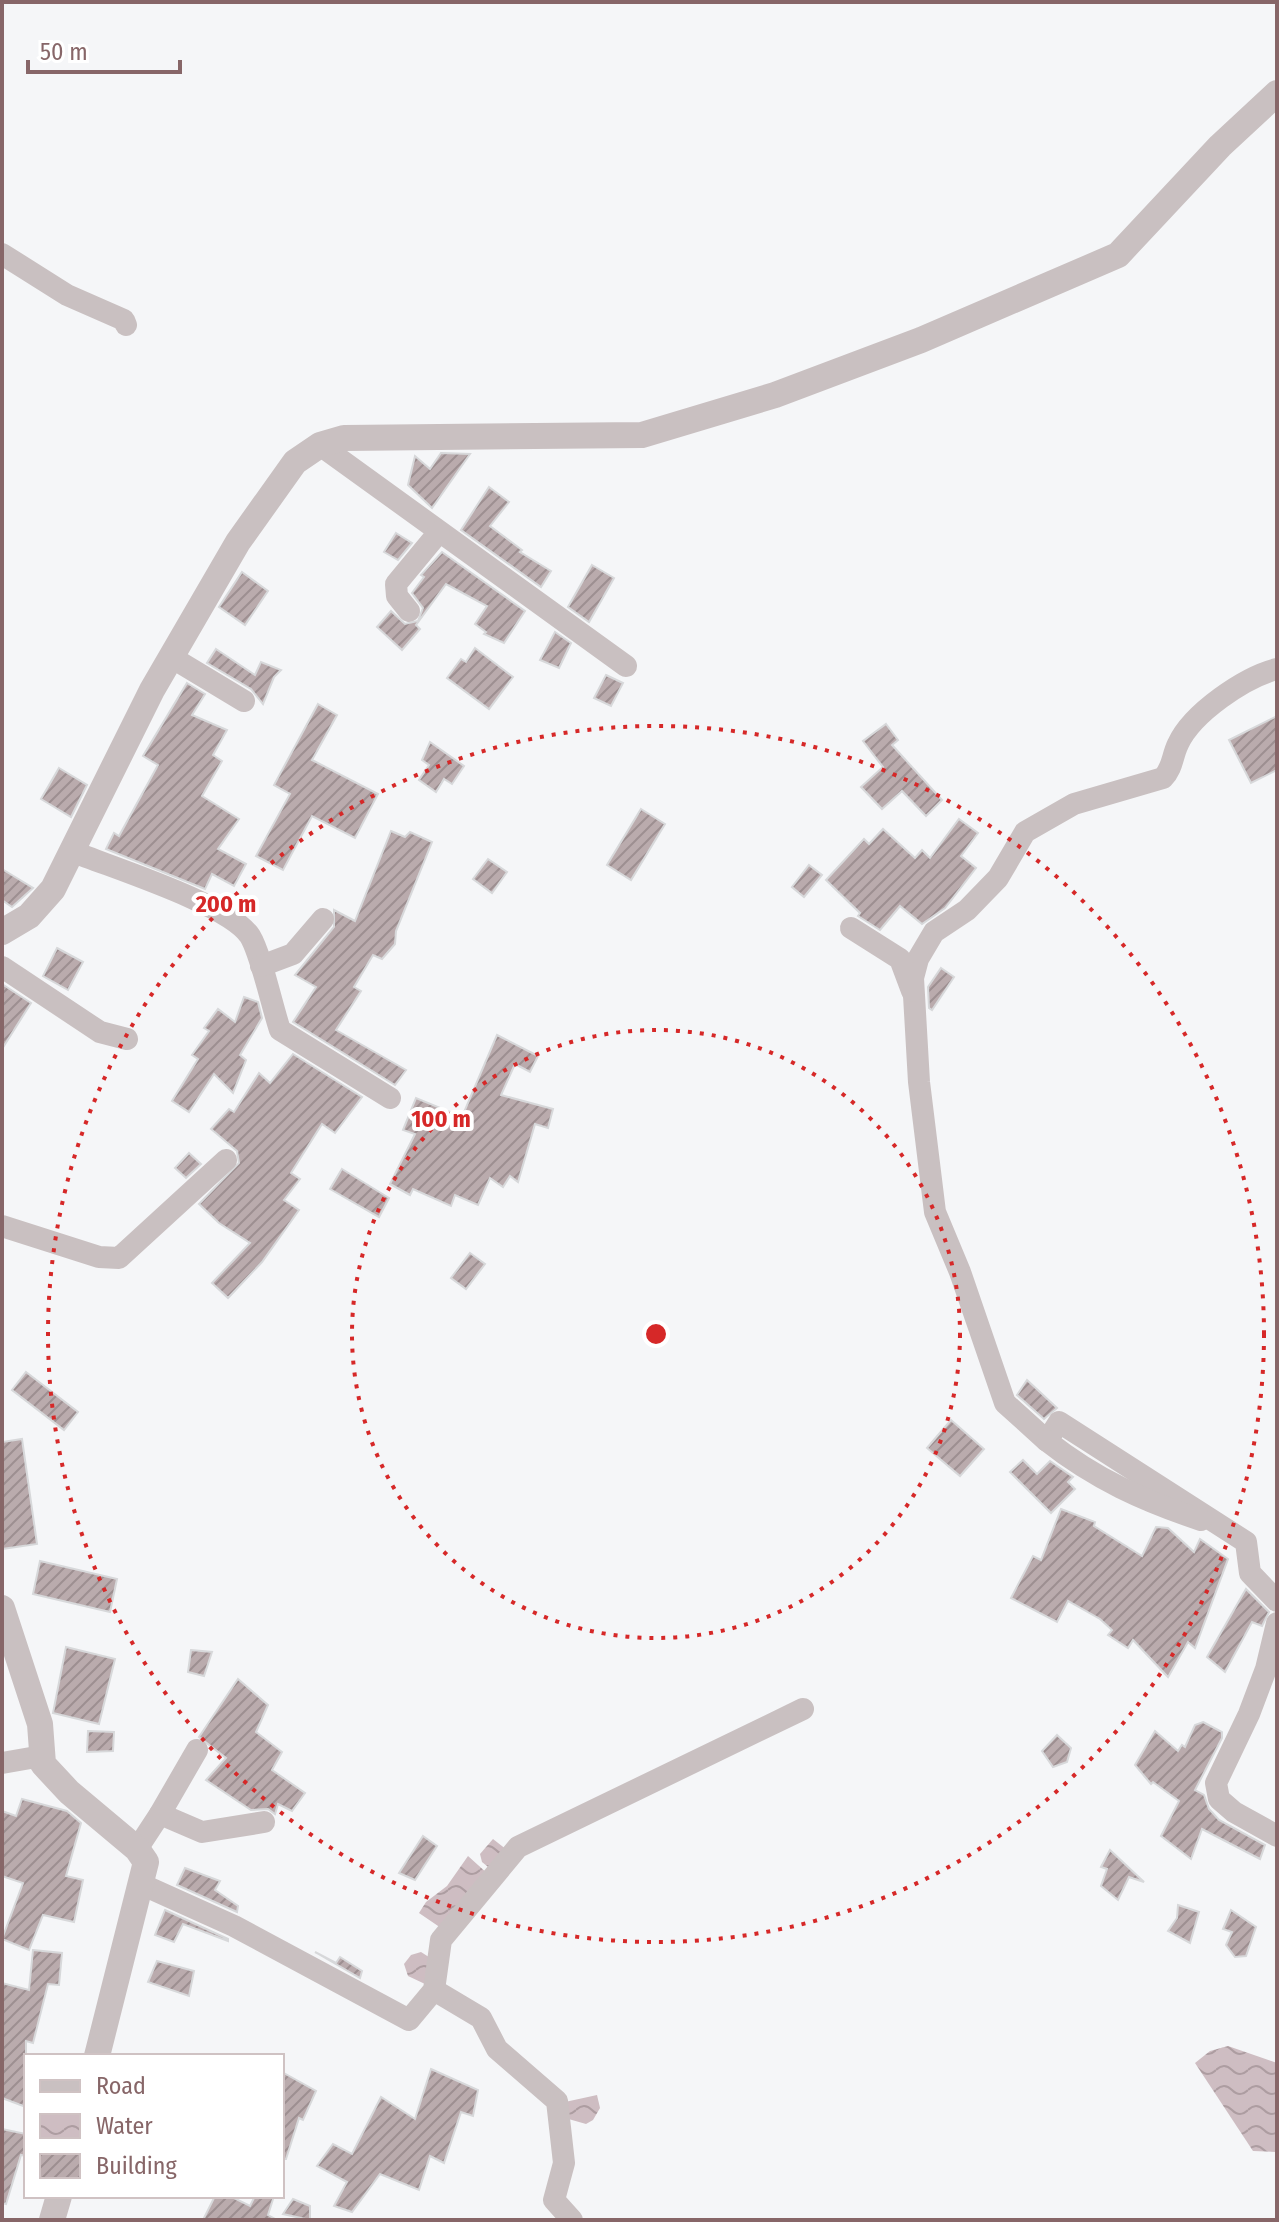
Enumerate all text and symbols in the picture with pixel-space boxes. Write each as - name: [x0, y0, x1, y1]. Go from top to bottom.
- scale bar: [28, 24, 180, 74]
- text: 50 m: [40, 38, 88, 66]
- text: 200 m: [195, 890, 256, 918]
- text: 100 m: [411, 1105, 471, 1133]
- centre of rings: [642, 1320, 670, 1348]
- legend: [24, 2054, 284, 2198]
- text: Road: [96, 2072, 146, 2100]
- text: Water: [96, 2112, 153, 2140]
- text: Building: [96, 2152, 178, 2180]

